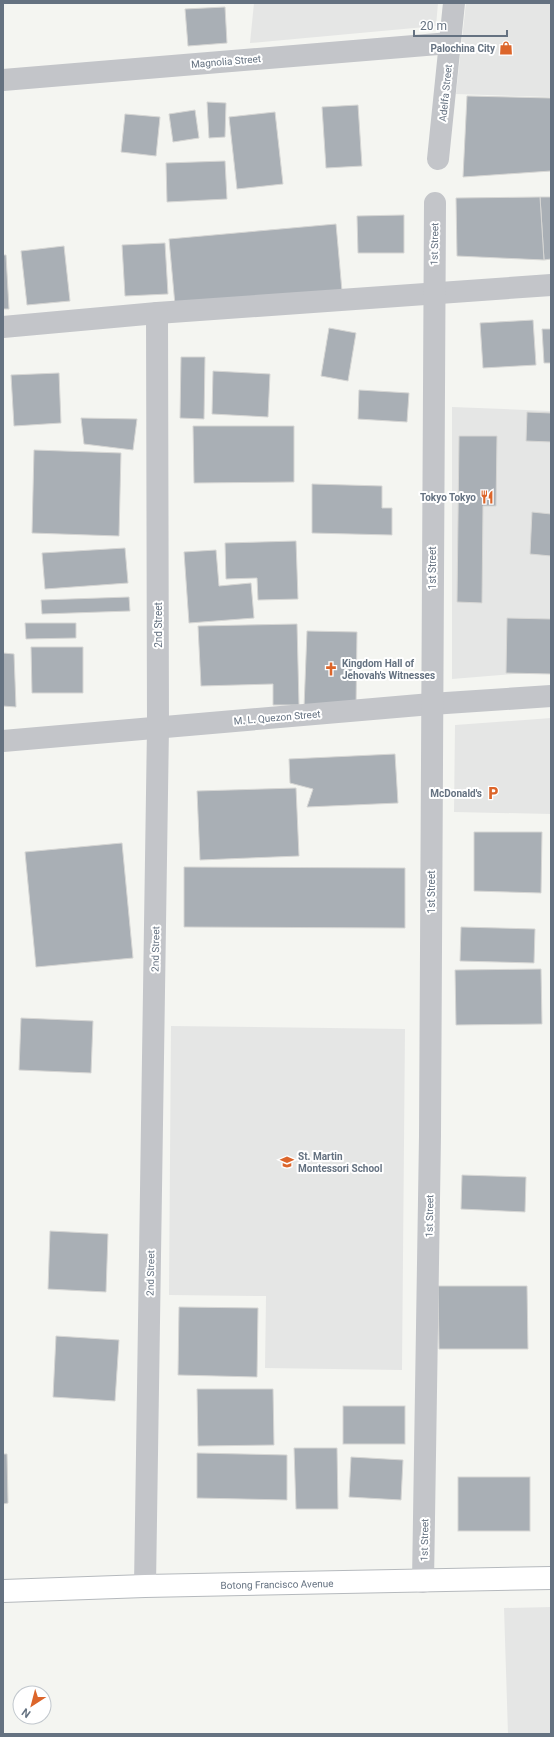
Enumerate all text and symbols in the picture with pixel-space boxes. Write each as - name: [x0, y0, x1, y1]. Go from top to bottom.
- scale bar: [414, 12, 507, 38]
- text: 20 m: [420, 19, 447, 33]
- shop icon: Palochina City: [498, 40, 514, 56]
- place label: Palochina City: [430, 43, 496, 54]
- street label: Magnolia Street: [191, 53, 261, 70]
- street label: Adelfa Street: [437, 64, 454, 122]
- street label: 1st Street: [429, 222, 440, 266]
- restaurant icon: Tokyo Tokyo: [479, 489, 495, 505]
- place label: Tokyo Tokyo: [420, 492, 476, 503]
- street label: 1st Street: [427, 547, 438, 589]
- street label: 2nd Street: [153, 602, 164, 648]
- place label: Kingdom Hall of Jehovah's Witnesses: [342, 658, 435, 681]
- church icon: Kingdom Hall of Jehovah's Witnesses: [323, 661, 339, 677]
- street label: M. L. Quezon Street: [233, 708, 321, 727]
- parking icon: McDonald's: [485, 785, 501, 801]
- place label: McDonald's: [430, 788, 482, 799]
- street label: 1st Street: [426, 871, 437, 913]
- street label: 2nd Street: [150, 926, 161, 972]
- place label: St. Martin Montessori School: [298, 1151, 383, 1174]
- school or university icon: St. Martin Montessori School: [279, 1154, 295, 1170]
- street label: 1st Street: [424, 1194, 435, 1238]
- street label: 2nd Street: [145, 1250, 156, 1296]
- street label: 1st Street: [419, 1518, 430, 1562]
- street label: Botong Francisco Avenue: [220, 1578, 334, 1591]
- north arrow: [12, 1685, 52, 1725]
- text: N: [19, 1705, 33, 1720]

